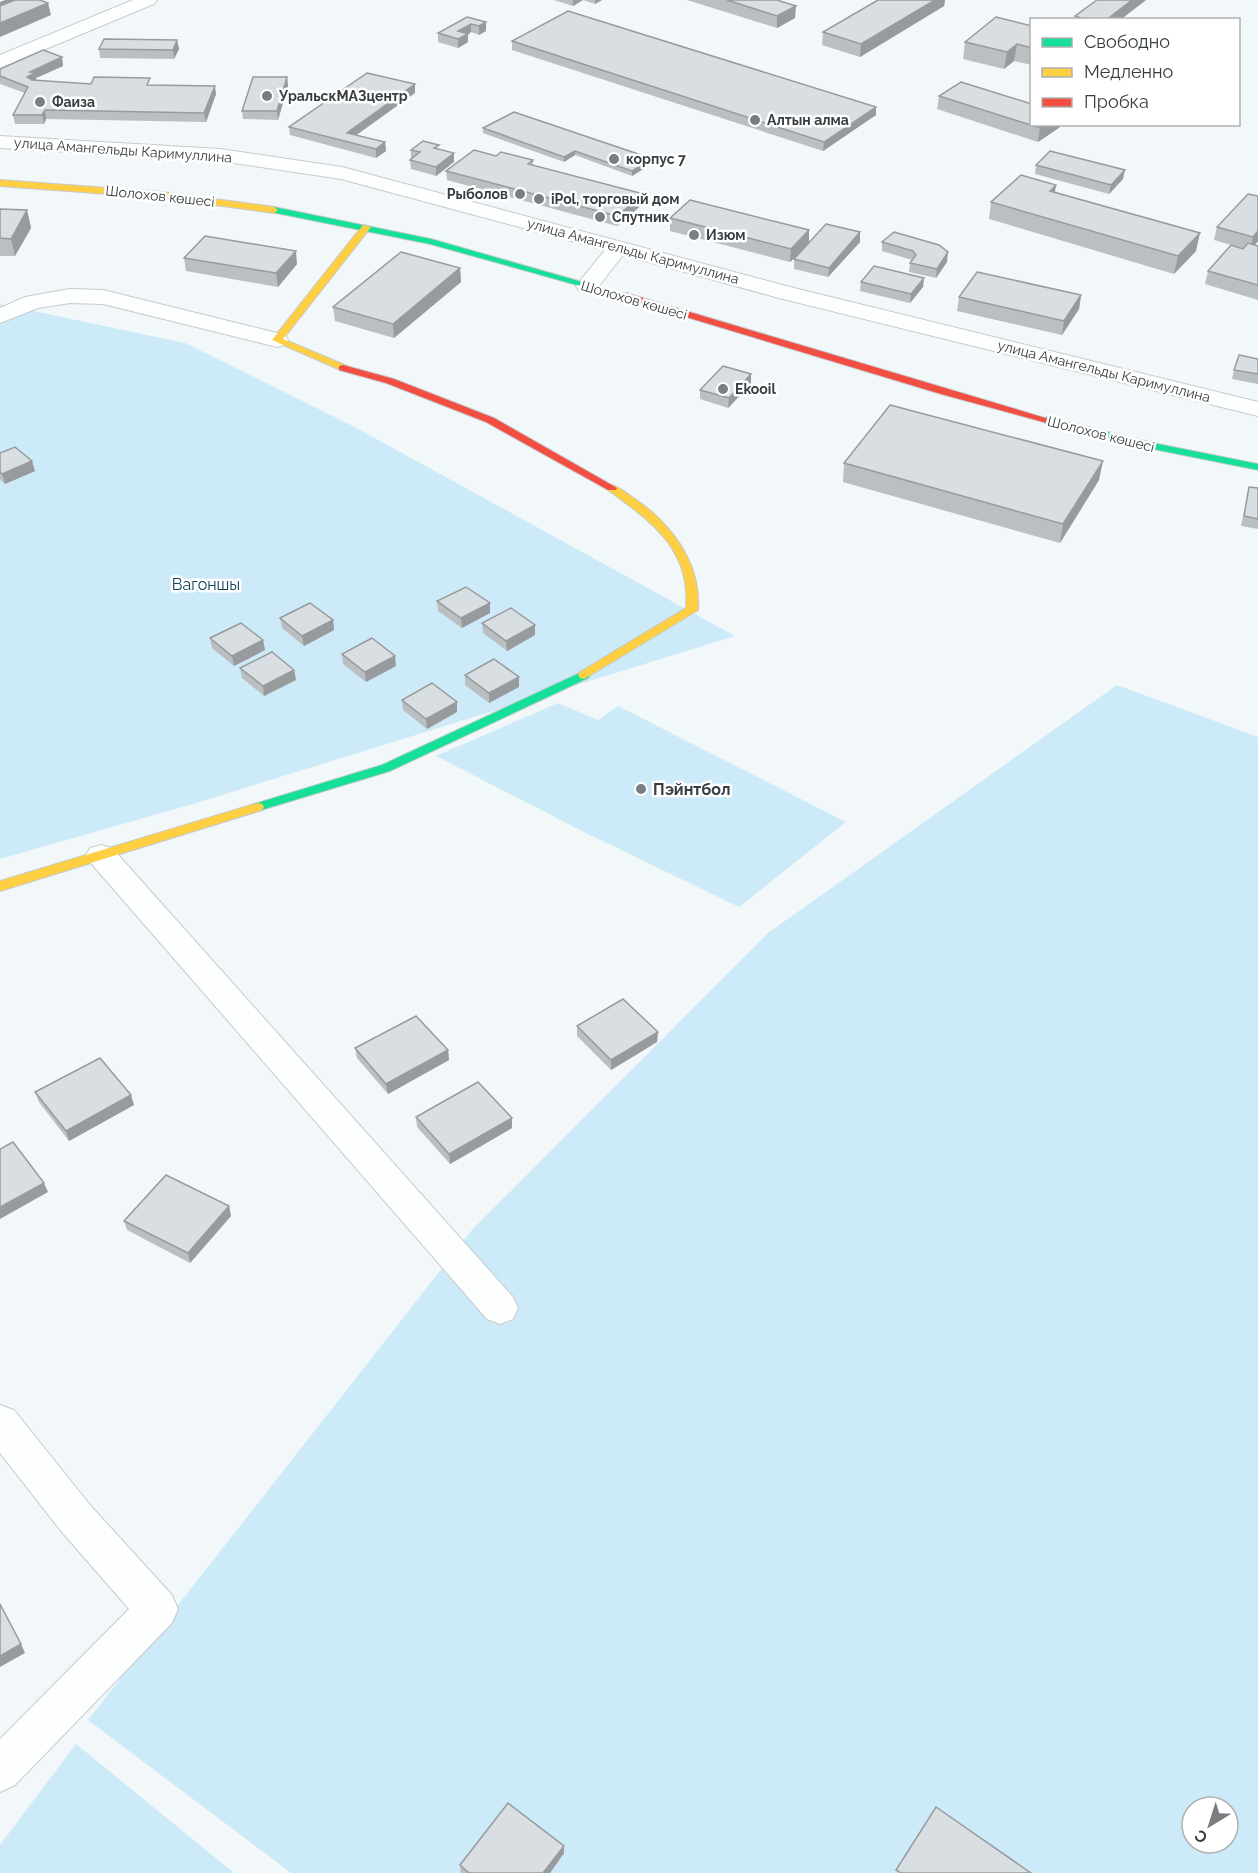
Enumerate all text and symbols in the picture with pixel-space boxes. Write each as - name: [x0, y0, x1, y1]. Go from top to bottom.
- legend: [1030, 18, 1240, 126]
- text: Свободно: [1084, 31, 1170, 52]
- text: Медленно: [1084, 61, 1173, 82]
- place label: УральскМАЗцентр: [278, 88, 408, 104]
- marker: УральскМАЗцентр: [260, 89, 274, 103]
- text: Пробка: [1084, 91, 1149, 112]
- place label: Фаиза: [52, 94, 95, 110]
- marker: Фаиза: [33, 95, 47, 109]
- place label: Алтын алма: [767, 112, 849, 128]
- marker: Алтын алма: [748, 113, 762, 127]
- street label: улица Амангельды Каримуллина: [13, 134, 233, 166]
- place label: корпус 7: [626, 151, 686, 167]
- marker: корпус 7: [607, 152, 621, 166]
- street label: Шолохов көшесі: [105, 182, 215, 210]
- place label: Рыболов: [447, 186, 508, 202]
- marker: Рыболов: [513, 187, 527, 201]
- place label: iPol, торговый дом: [551, 191, 679, 207]
- marker: iPol, торговый дом: [532, 192, 546, 206]
- place label: Спутник: [612, 209, 670, 225]
- marker: Спутник: [593, 210, 607, 224]
- street label: улица Амангельды Каримуллина: [525, 215, 741, 287]
- place label: Изюм: [706, 227, 745, 243]
- marker: Изюм: [687, 228, 701, 242]
- street label: Шолохов көшесі: [579, 277, 689, 323]
- street label: улица Амангельды Каримуллина: [996, 337, 1212, 405]
- place label: Ekooil: [735, 381, 776, 397]
- marker: Ekooil: [716, 382, 730, 396]
- street label: Шолохов көшесі: [1046, 413, 1156, 455]
- park label: Вагоншы: [172, 575, 240, 594]
- place label: Пэйнтбол: [653, 780, 730, 799]
- marker: Пэйнтбол: [634, 782, 648, 796]
- north arrow: [1180, 1795, 1240, 1855]
- text: С: [1191, 1826, 1211, 1847]

